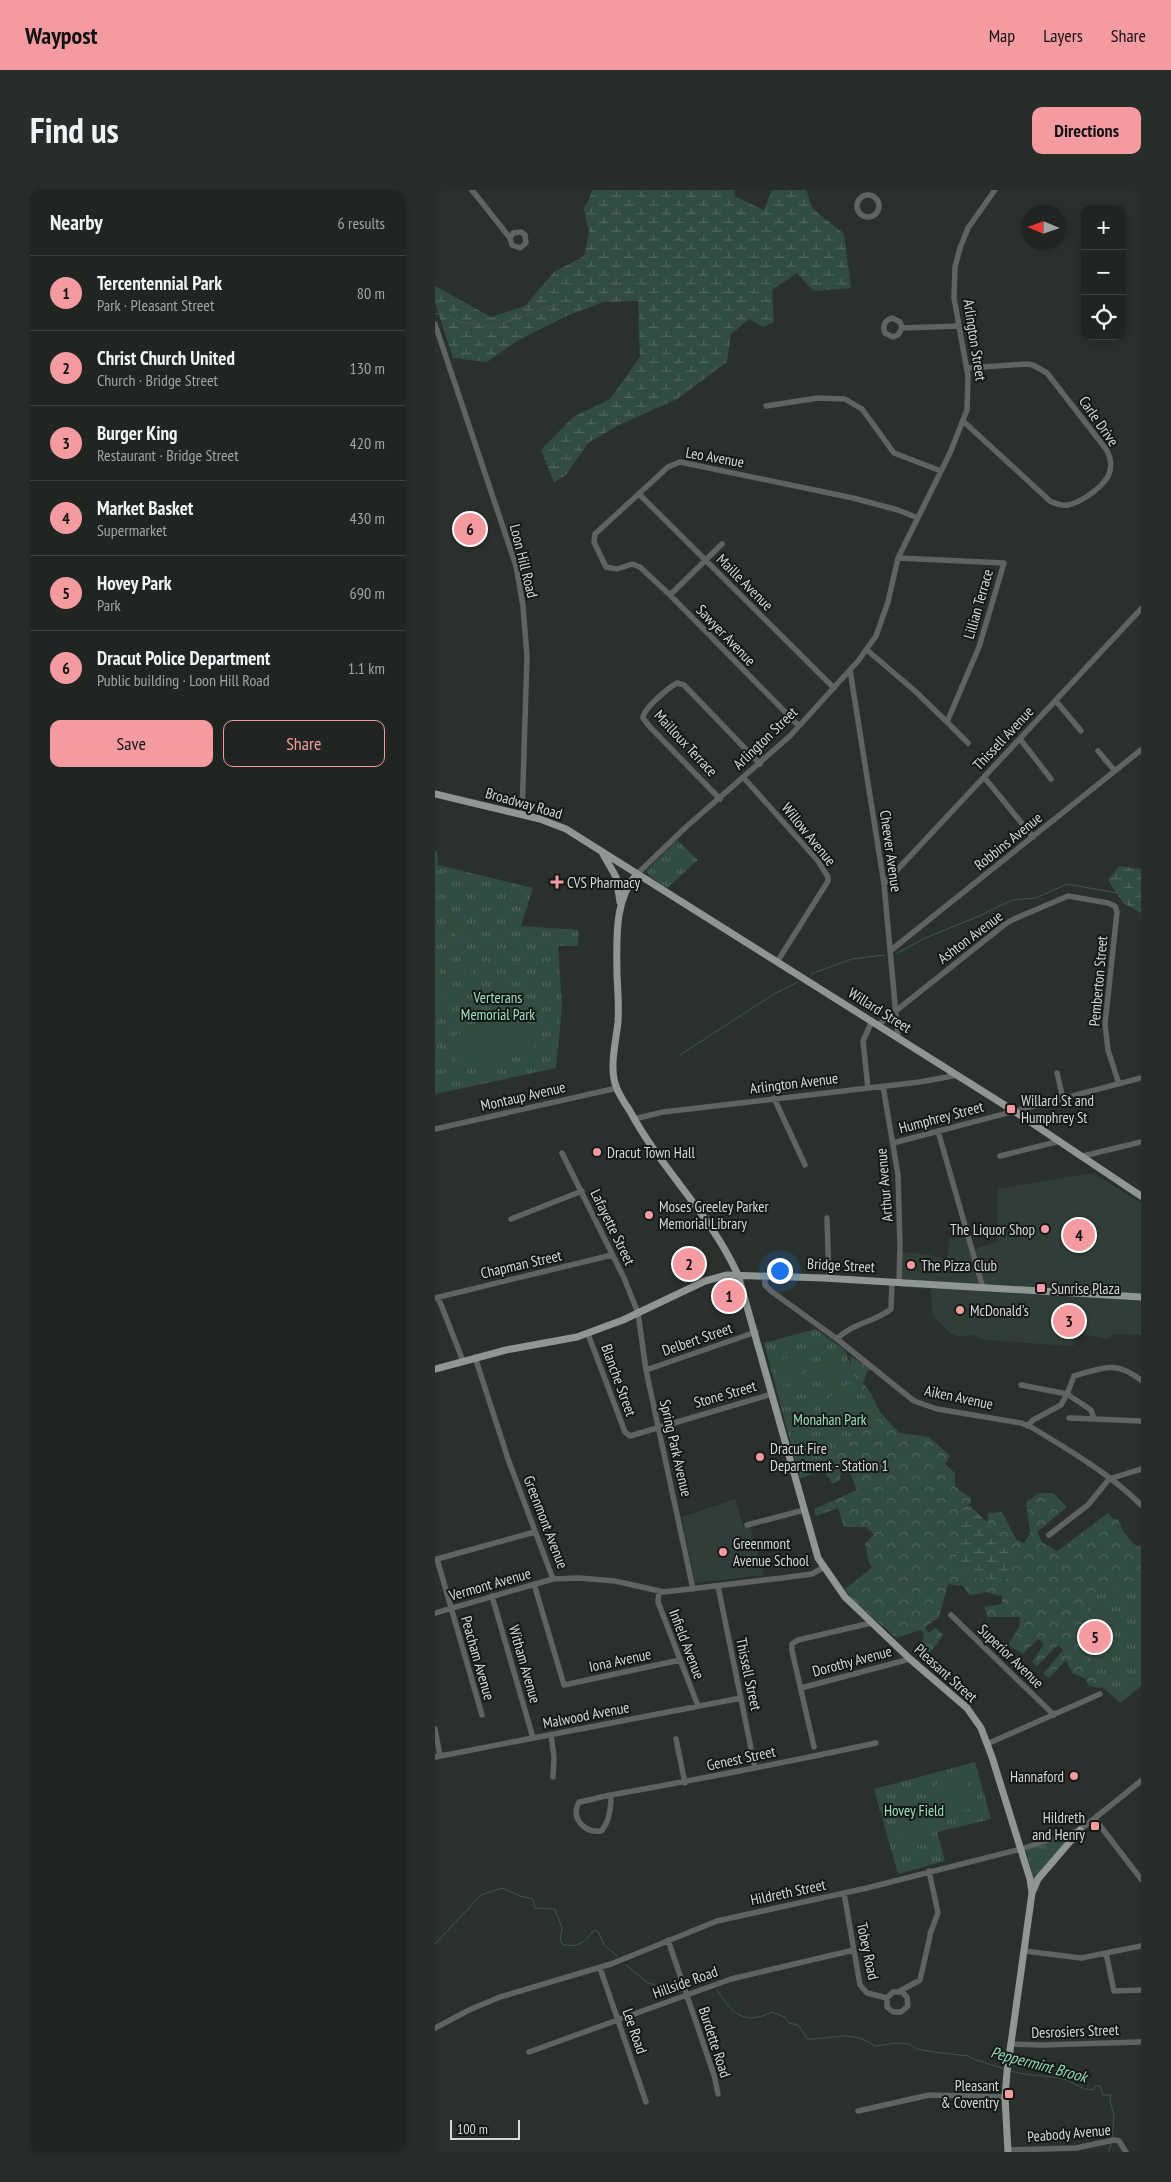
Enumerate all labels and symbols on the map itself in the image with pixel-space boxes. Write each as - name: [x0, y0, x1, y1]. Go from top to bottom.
- north arrow: [1021, 205, 1066, 250]
- street label: Arlington Street: [959, 298, 991, 382]
- street label: Carle Drive: [1075, 392, 1123, 450]
- street label: Leo Avenue: [684, 443, 746, 471]
- pin: 6: [454, 510, 486, 548]
- street label: Loon Hill Road: [506, 522, 542, 600]
- street label: Maille Avenue: [713, 550, 777, 614]
- street label: Lillian Terrace: [959, 567, 997, 641]
- street label: Sawyer Avenue: [692, 600, 760, 670]
- street label: Thissell Avenue: [969, 702, 1037, 774]
- street label: Arlington Street: [729, 703, 801, 773]
- street label: Mailloux Terrace: [650, 706, 722, 780]
- street label: Broadway Road: [483, 783, 565, 823]
- street label: Willow Avenue: [778, 799, 840, 869]
- street label: Robbins Avenue: [970, 808, 1046, 874]
- street label: Cheever Avenue: [876, 809, 906, 893]
- place label: CVS Pharmacy: [567, 873, 640, 892]
- marker: CVS Pharmacy: [551, 876, 563, 888]
- street label: Ashton Avenue: [934, 906, 1006, 968]
- street label: Pemberton Street: [1085, 935, 1111, 1027]
- street label: Willard Street: [845, 983, 915, 1037]
- park label: Verterans Memorial Park: [461, 988, 535, 1024]
- street label: Arlington Avenue: [749, 1068, 839, 1098]
- street label: Montaup Avenue: [479, 1077, 567, 1115]
- place label: Willard St and Humphrey St: [1021, 1091, 1094, 1127]
- street label: Humphrey Street: [897, 1097, 985, 1137]
- marker: Willard St and Humphrey St: [1005, 1103, 1017, 1115]
- place label: Dracut Town Hall: [607, 1143, 695, 1162]
- marker: Dracut Town Hall: [591, 1146, 603, 1158]
- street label: Arthur Avenue: [871, 1147, 897, 1223]
- street label: Lafayette Street: [586, 1186, 640, 1268]
- place label: Moses Greeley Parker Memorial Library: [659, 1197, 769, 1233]
- marker: Moses Greeley Parker Memorial Library: [643, 1209, 655, 1221]
- pin: 4: [1063, 1216, 1095, 1254]
- place label: The Liquor Shop: [950, 1220, 1035, 1239]
- marker: The Liquor Shop: [1039, 1223, 1051, 1235]
- street label: Chapman Street: [479, 1245, 563, 1283]
- pin: 2: [673, 1245, 705, 1283]
- street label: Bridge Street: [807, 1254, 875, 1276]
- place label: The Pizza Club: [921, 1256, 997, 1275]
- your location: [767, 1258, 793, 1284]
- marker: The Pizza Club: [905, 1259, 917, 1271]
- pin: 1: [713, 1277, 745, 1315]
- place label: Sunrise Plaza: [1051, 1279, 1120, 1298]
- marker: Sunrise Plaza: [1035, 1282, 1047, 1294]
- place label: McDonald's: [970, 1301, 1029, 1320]
- pin: 3: [1053, 1302, 1085, 1340]
- marker: McDonald's: [954, 1304, 966, 1316]
- street label: Delbert Street: [659, 1318, 735, 1360]
- street label: Blanche Street: [597, 1341, 641, 1419]
- street label: Stone Street: [692, 1376, 758, 1412]
- street label: Aiken Avenue: [923, 1380, 995, 1414]
- street label: Spring Park Avenue: [656, 1398, 696, 1498]
- park label: Monahan Park: [793, 1410, 867, 1429]
- place label: Dracut Fire Department - Station 1: [770, 1439, 888, 1475]
- marker: Dracut Fire Department - Station 1: [754, 1451, 766, 1463]
- street label: Greenmont Avenue: [520, 1473, 572, 1571]
- place label: Greenmont Avenue School: [733, 1534, 809, 1570]
- marker: Greenmont Avenue School: [717, 1546, 729, 1558]
- street label: Vermont Avenue: [446, 1563, 533, 1605]
- street label: Infield Avenue: [665, 1606, 709, 1682]
- street label: Peacham Avenue: [457, 1614, 499, 1702]
- pin: 5: [1079, 1618, 1111, 1656]
- street label: Superior Avenue: [974, 1620, 1048, 1692]
- street label: Witham Avenue: [505, 1623, 545, 1705]
- street label: Thissell Street: [732, 1636, 766, 1712]
- street label: Pleasant Street: [910, 1640, 982, 1706]
- street label: Dorothy Avenue: [810, 1641, 894, 1681]
- street label: Iona Avenue: [587, 1644, 653, 1676]
- street label: Malwood Avenue: [541, 1697, 631, 1733]
- street label: Genest Street: [705, 1741, 777, 1775]
- place label: Hannaford: [1010, 1767, 1064, 1786]
- marker: Hannaford: [1068, 1770, 1080, 1782]
- park label: Hovey Field: [884, 1801, 944, 1820]
- place label: Hildreth and Henry: [1032, 1808, 1085, 1844]
- marker: Hildreth and Henry: [1089, 1820, 1101, 1832]
- street label: Hildreth Street: [749, 1875, 827, 1909]
- street label: Tobey Road: [853, 1921, 883, 1981]
- street label: Hillside Road: [650, 1961, 720, 2003]
- street label: Burdette Road: [695, 2004, 735, 2080]
- street label: Lee Road: [618, 2006, 652, 2056]
- street label: Desrosiers Street: [1031, 2020, 1119, 2042]
- water label: Peppermint Brook: [989, 2042, 1091, 2087]
- place label: Pleasant & Coventry: [941, 2076, 999, 2112]
- marker: Pleasant & Coventry: [1003, 2088, 1015, 2100]
- scale bar: [450, 2117, 520, 2140]
- street label: Peabody Avenue: [1026, 2120, 1112, 2146]

